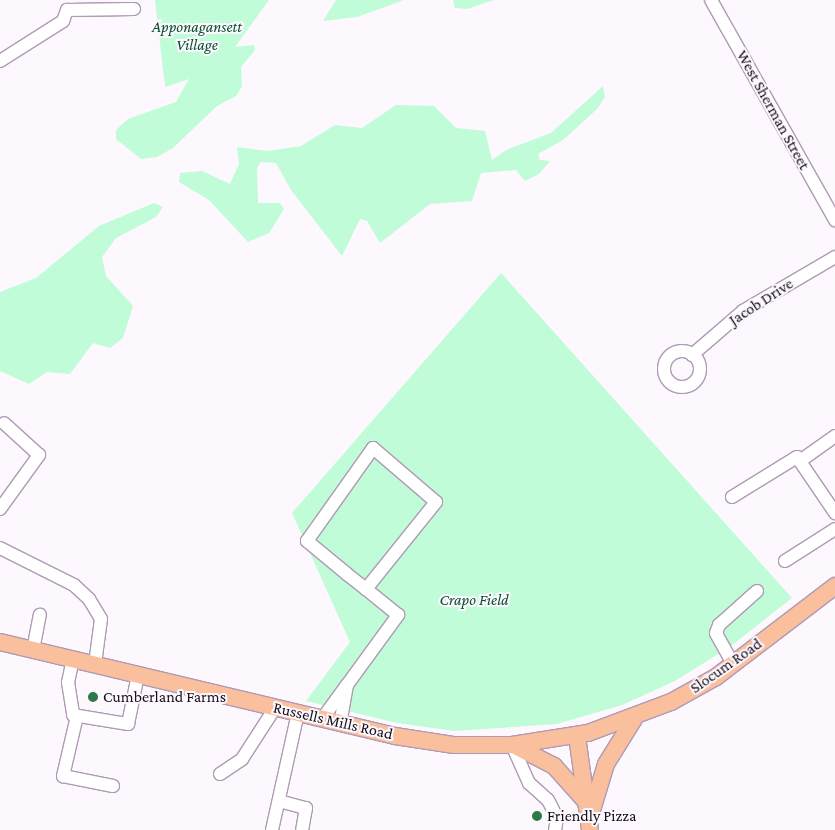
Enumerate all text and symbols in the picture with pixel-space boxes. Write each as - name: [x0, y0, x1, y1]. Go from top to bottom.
- park label: Apponagansett Village: [152, 17, 242, 55]
- street label: West Sherman Street: [732, 47, 814, 173]
- street label: Jacob Drive: [725, 274, 797, 330]
- park label: Crapo Field: [439, 590, 509, 610]
- street label: Slocum Road: [686, 634, 766, 698]
- place label: Cumberland Farms: [103, 687, 226, 707]
- marker: Cumberland Farms: [87, 691, 99, 703]
- street label: Russells Mills Road: [271, 698, 395, 744]
- place label: Friendly Pizza: [547, 806, 636, 826]
- marker: Friendly Pizza: [531, 810, 543, 822]

